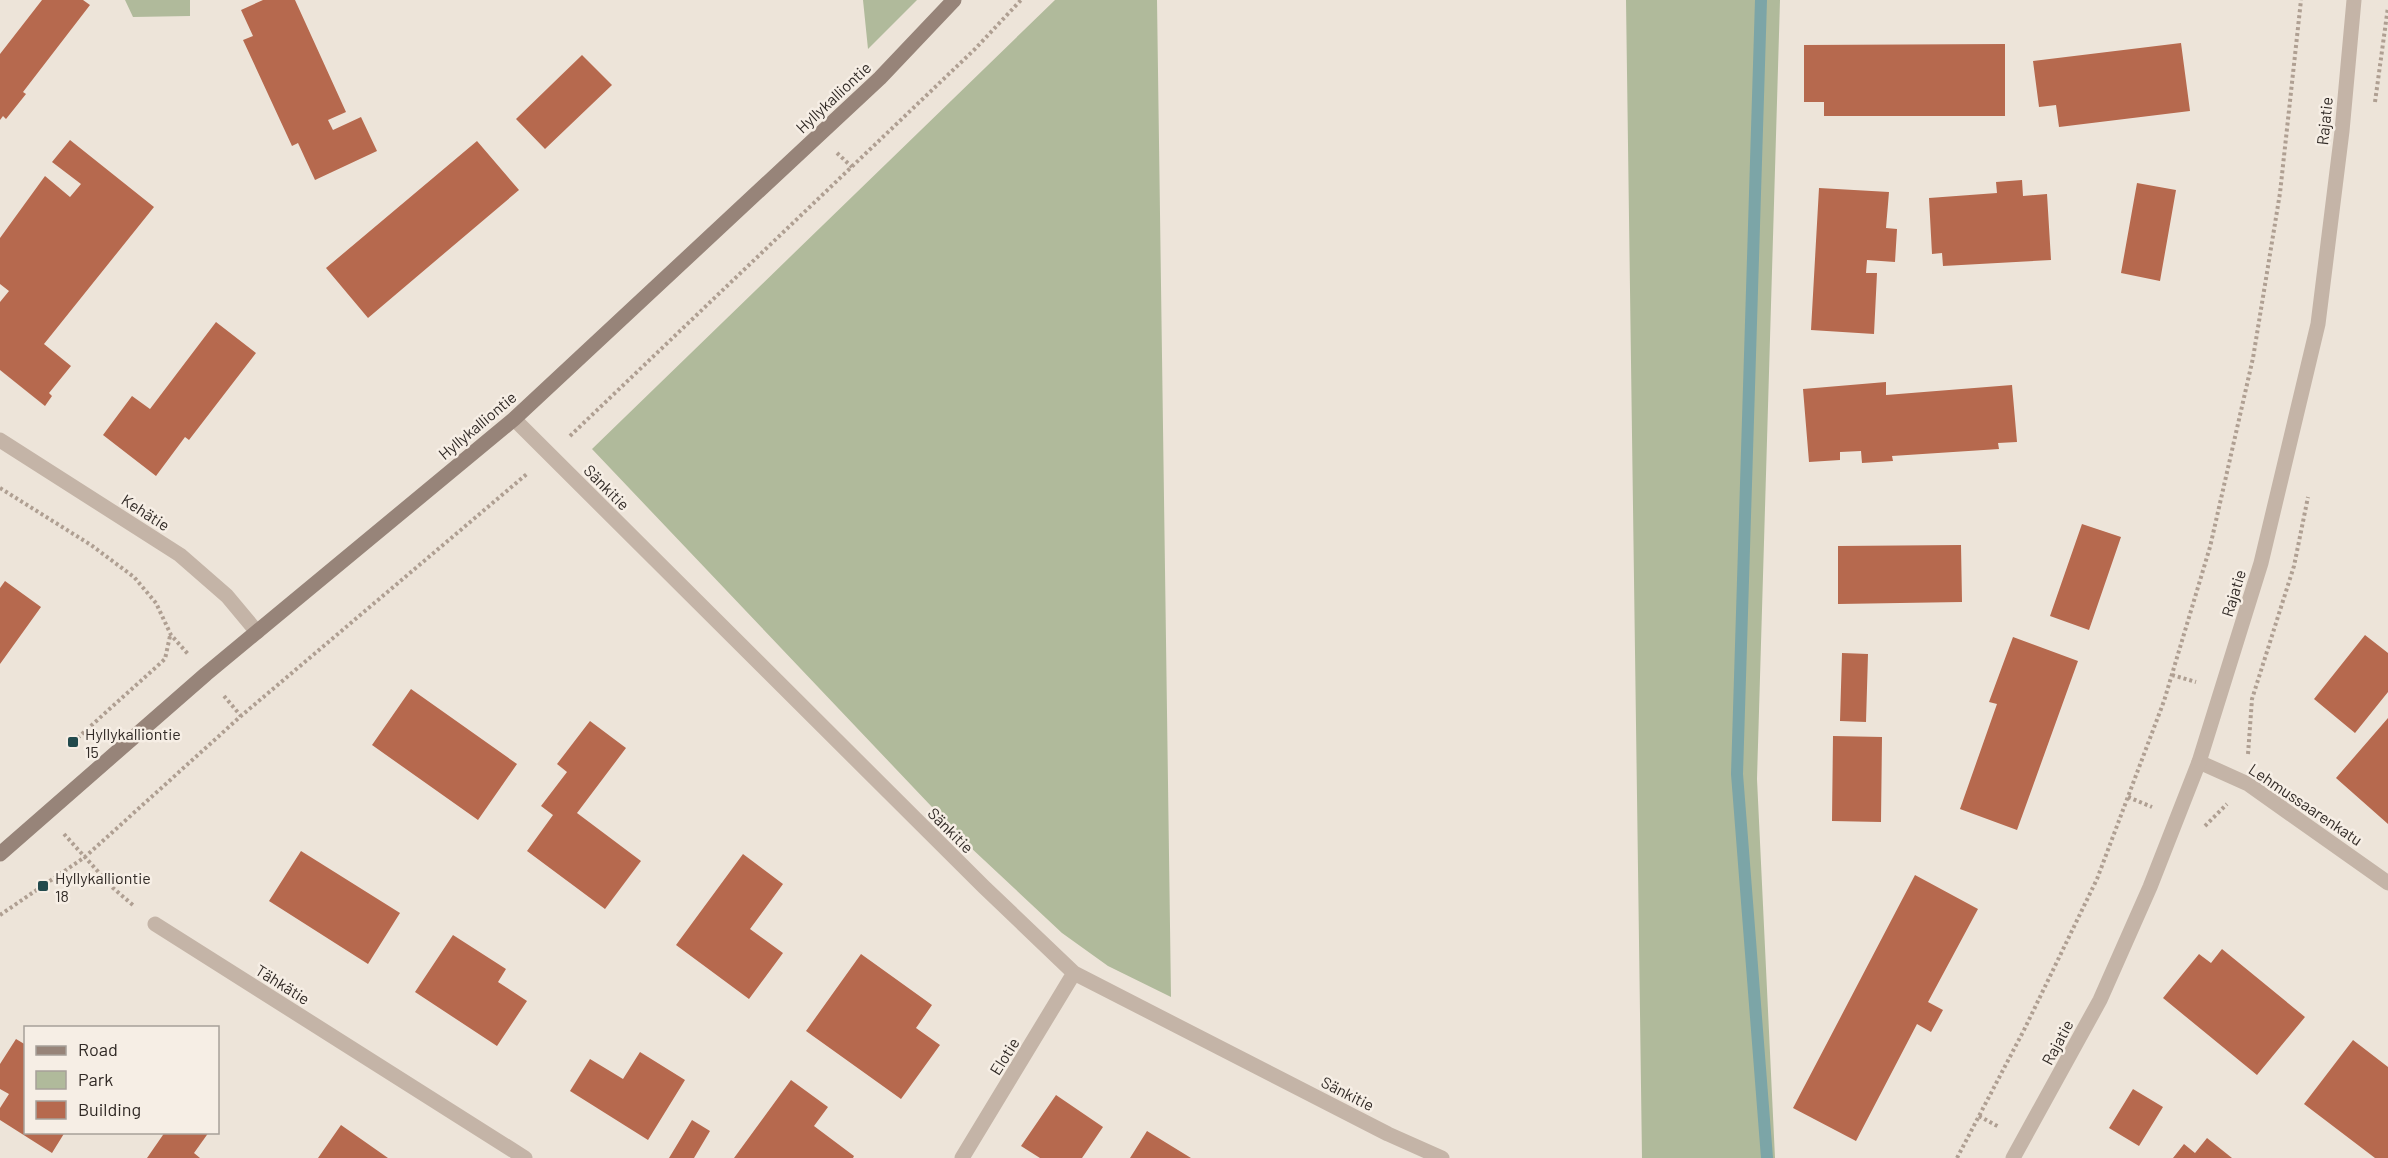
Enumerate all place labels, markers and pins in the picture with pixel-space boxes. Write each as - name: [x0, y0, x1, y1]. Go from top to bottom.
- place label: Hyllykalliontie 15: [85, 724, 181, 761]
- marker: Hyllykalliontie 15: [66, 735, 80, 749]
- place label: Hyllykalliontie 18: [55, 868, 151, 905]
- marker: Hyllykalliontie 18: [36, 879, 50, 893]

